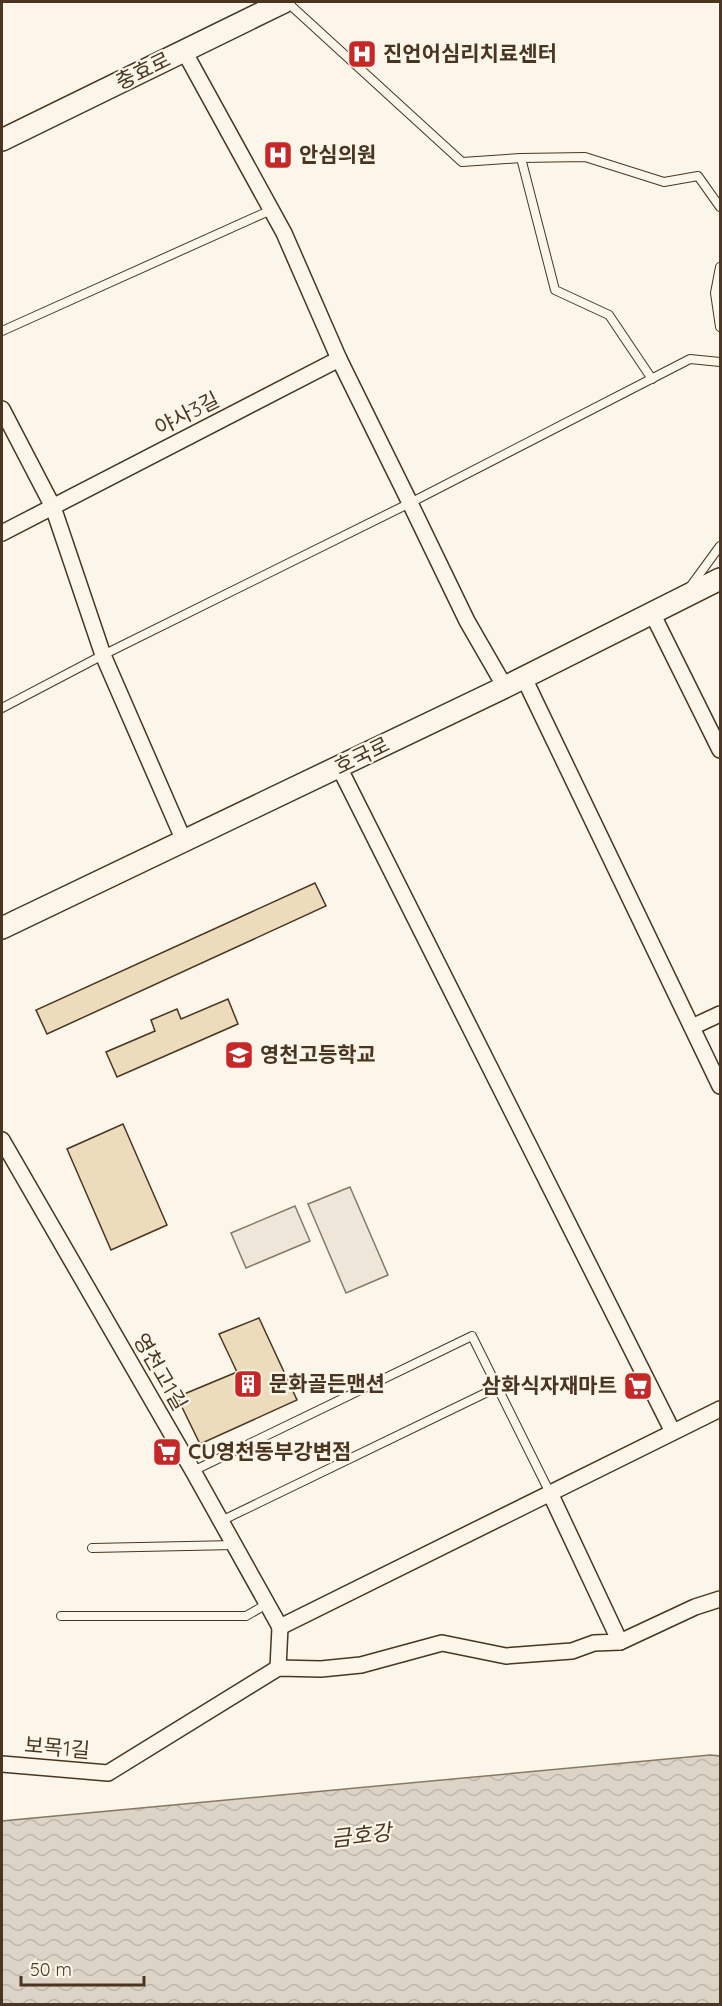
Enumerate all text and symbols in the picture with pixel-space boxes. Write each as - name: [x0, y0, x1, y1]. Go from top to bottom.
- hospital icon: 진언어심리치료센터: [346, 38, 378, 70]
- place label: 진언어심리치료센터: [383, 40, 557, 66]
- street label: 충효로: [111, 46, 174, 94]
- hospital icon: 안심의원: [262, 139, 294, 171]
- place label: 안심의원: [299, 141, 376, 167]
- street label: 야사3길: [150, 386, 223, 440]
- street label: 호국로: [330, 731, 393, 779]
- school or university icon: 영천고등학교: [223, 1039, 255, 1071]
- place label: 영천고등학교: [260, 1041, 376, 1067]
- street label: 영천고1길: [128, 1328, 193, 1415]
- building icon: 문화골든맨션: [232, 1368, 264, 1400]
- place label: 문화골든맨션: [269, 1370, 385, 1396]
- supermarket icon: 삼화식자재마트: [622, 1370, 654, 1402]
- place label: 삼화식자재마트: [482, 1372, 617, 1398]
- supermarket icon: CU영천동부강변점: [151, 1436, 183, 1468]
- place label: CU영천동부강변점: [188, 1438, 351, 1464]
- street label: 보목1길: [23, 1731, 91, 1763]
- water label: 금호강: [329, 1817, 396, 1853]
- scale bar: [21, 1949, 144, 1987]
- text: 50 m: [30, 1958, 72, 1981]

